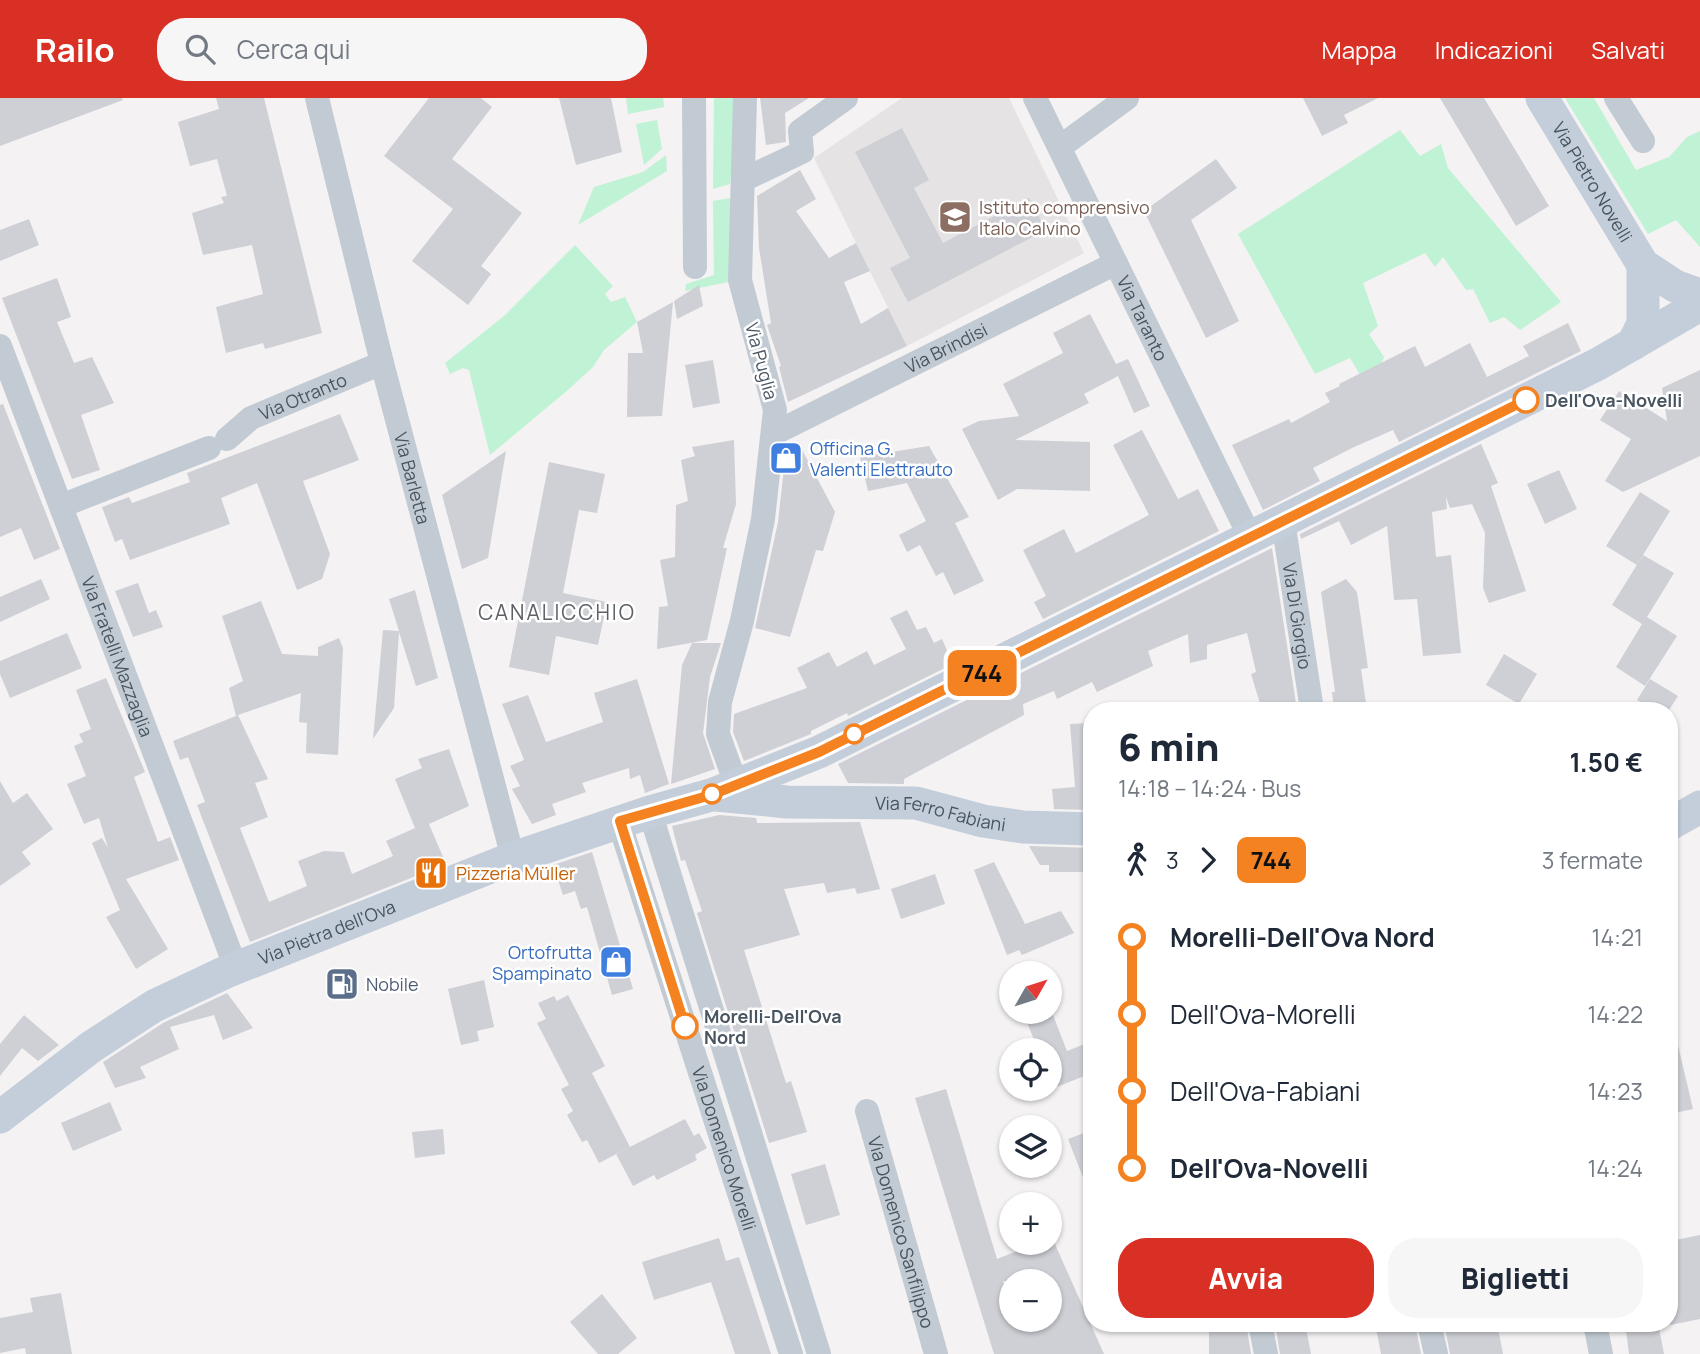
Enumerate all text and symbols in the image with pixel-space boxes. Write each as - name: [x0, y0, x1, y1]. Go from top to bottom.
- search box: [157, 18, 647, 81]
- text: Railo: [35, 27, 115, 72]
- icon: search: [181, 30, 219, 68]
- text: Cerca qui: [237, 31, 350, 67]
- text: Mappa: [1321, 33, 1397, 66]
- text: Indicazioni: [1435, 33, 1553, 66]
- text: Salvati: [1591, 33, 1665, 66]
- street label: Via Pietro Novelli: [1547, 117, 1638, 246]
- place label: Istituto comprensivo Italo Calvino: [979, 195, 1150, 240]
- school or university icon: Istituto comprensivo Italo Calvino: [936, 198, 974, 236]
- street label: Via Taranto: [1112, 271, 1174, 365]
- street label: Via Brindisi: [901, 317, 991, 378]
- street label: Via Puglia: [740, 320, 784, 402]
- street label: Via Otranto: [255, 367, 350, 425]
- marker: Dell'Ova-Novelli: [1513, 387, 1539, 413]
- place label: Dell'Ova-Novelli: [1545, 388, 1682, 412]
- street label: Via Barletta: [389, 430, 436, 527]
- place label: Officina G. Valenti Elettrauto: [810, 436, 953, 481]
- shop icon: Officina G. Valenti Elettrauto: [767, 439, 805, 477]
- street label: Via Di Giorgio: [1278, 561, 1318, 671]
- street label: Via Fratelli Mazzaglia: [76, 573, 159, 740]
- district label: CANALICCHIO: [478, 598, 636, 626]
- line badge: 744: [942, 650, 1022, 696]
- text: 744: [962, 656, 1002, 689]
- text: 6 min: [1118, 720, 1219, 772]
- unlabelled marker: [844, 724, 864, 744]
- text: 1.50 €: [1569, 744, 1643, 780]
- text: 14:18 – 14:24 · Bus: [1118, 772, 1301, 804]
- unlabelled marker: [702, 784, 722, 804]
- street label: Via Ferro Fabiani: [875, 790, 1007, 836]
- icon: walk: [1118, 841, 1156, 879]
- icon: forward: [1189, 841, 1227, 879]
- text: 744: [1251, 843, 1292, 876]
- text: 3: [1166, 844, 1179, 876]
- text: 3 fermate: [1542, 844, 1643, 876]
- restaurant icon: Pizzeria Müller: [412, 854, 450, 892]
- place label: Pizzeria Müller: [456, 861, 576, 885]
- street label: Via Pietra dell'Ova: [255, 894, 399, 970]
- text: Morelli-Dell'Ova Nord: [1170, 919, 1435, 955]
- text: 14:21: [1592, 921, 1643, 953]
- place label: Ortofrutta Spampinato: [492, 940, 592, 985]
- shop icon: Ortofrutta Spampinato: [597, 943, 635, 981]
- north arrow: [999, 961, 1062, 1024]
- map controls: [999, 961, 1062, 1332]
- fuel station icon: Nobile: [323, 965, 361, 1003]
- place label: Nobile: [366, 972, 419, 996]
- text: Dell'Ova-Morelli: [1170, 996, 1356, 1032]
- text: 14:22: [1587, 998, 1643, 1030]
- place label: Morelli-Dell'Ova Nord: [704, 1004, 842, 1049]
- marker: Morelli-Dell'Ova Nord: [672, 1013, 698, 1039]
- button: locate: [999, 1038, 1062, 1101]
- street label: Via Domenico Morelli: [687, 1063, 762, 1233]
- text: Dell'Ova-Fabiani: [1170, 1073, 1361, 1109]
- text: 14:23: [1588, 1075, 1643, 1107]
- button: layers: [999, 1115, 1062, 1178]
- street label: Via Domenico Sanfilippo: [863, 1133, 940, 1331]
- text: Dell'Ova-Novelli: [1170, 1150, 1368, 1186]
- text: 14:24: [1587, 1152, 1643, 1184]
- button: +: [999, 1192, 1062, 1255]
- button: Avvia: [1118, 1238, 1374, 1318]
- button: Biglietti: [1388, 1238, 1643, 1318]
- button: −: [999, 1269, 1062, 1332]

